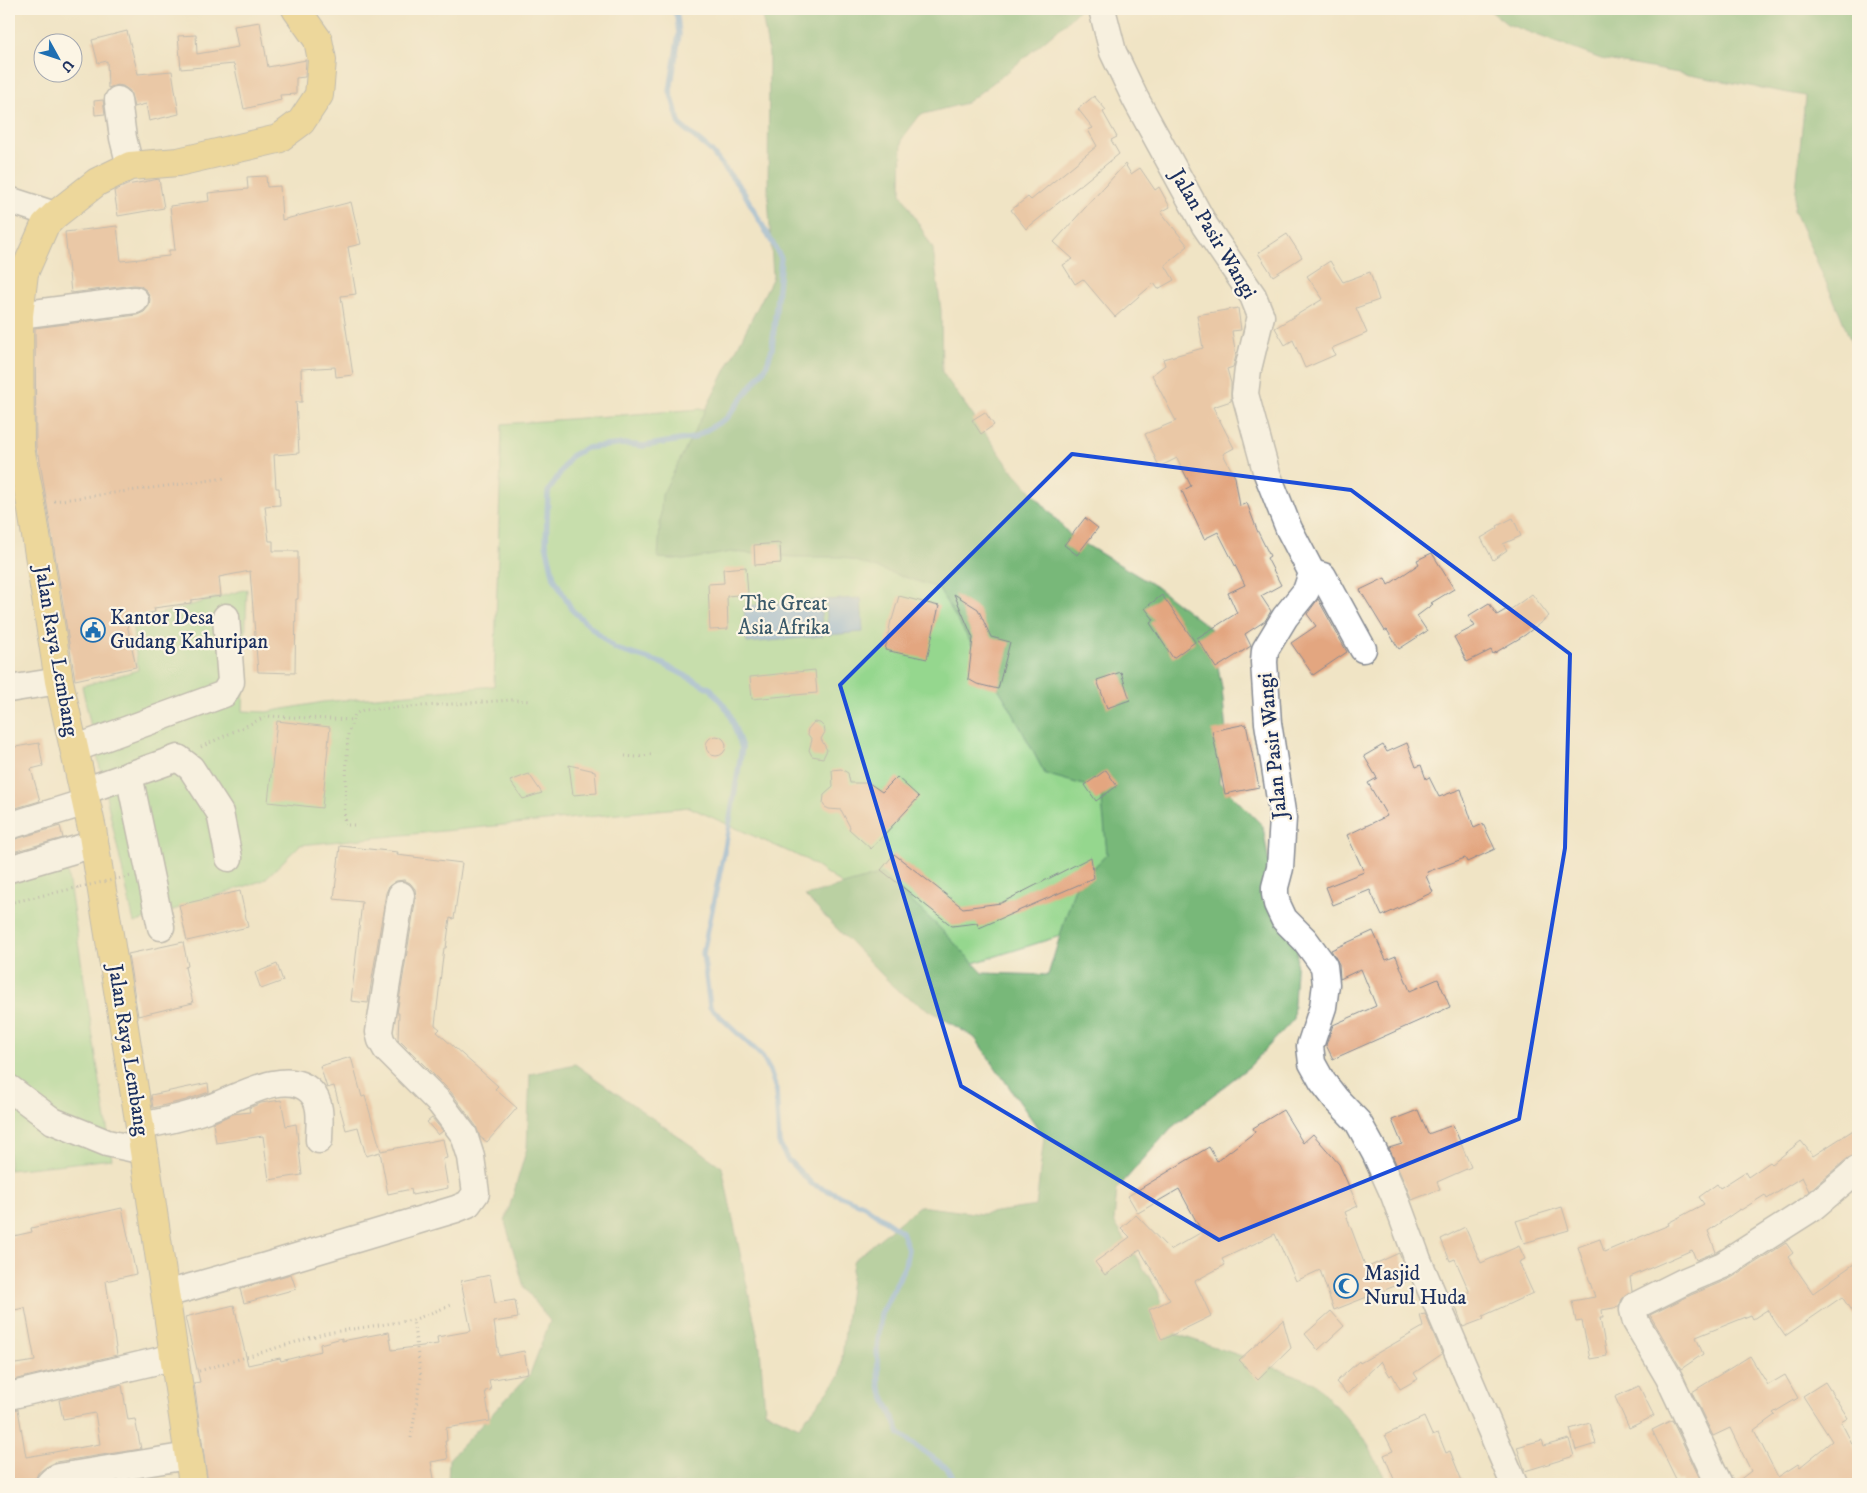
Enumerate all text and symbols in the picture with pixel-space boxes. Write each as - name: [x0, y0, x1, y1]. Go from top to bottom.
- north arrow: [32, 32, 82, 82]
- text: U: [57, 56, 78, 76]
- street label: Jalan Pasir Wangi: [1163, 163, 1262, 304]
- street label: Jalan Raya Lembang: [28, 561, 84, 739]
- park label: The Great Asia Afrika: [738, 591, 830, 641]
- place label: Kantor Desa Gudang Kahuripan: [110, 605, 268, 655]
- public building icon: Kantor Desa Gudang Kahuripan: [80, 617, 106, 643]
- street label: Jalan Pasir Wangi: [1252, 672, 1294, 822]
- street label: Jalan Raya Lembang: [101, 960, 155, 1138]
- place label: Masjid Nurul Huda: [1364, 1261, 1467, 1311]
- mosque icon: Masjid Nurul Huda: [1333, 1273, 1359, 1299]

